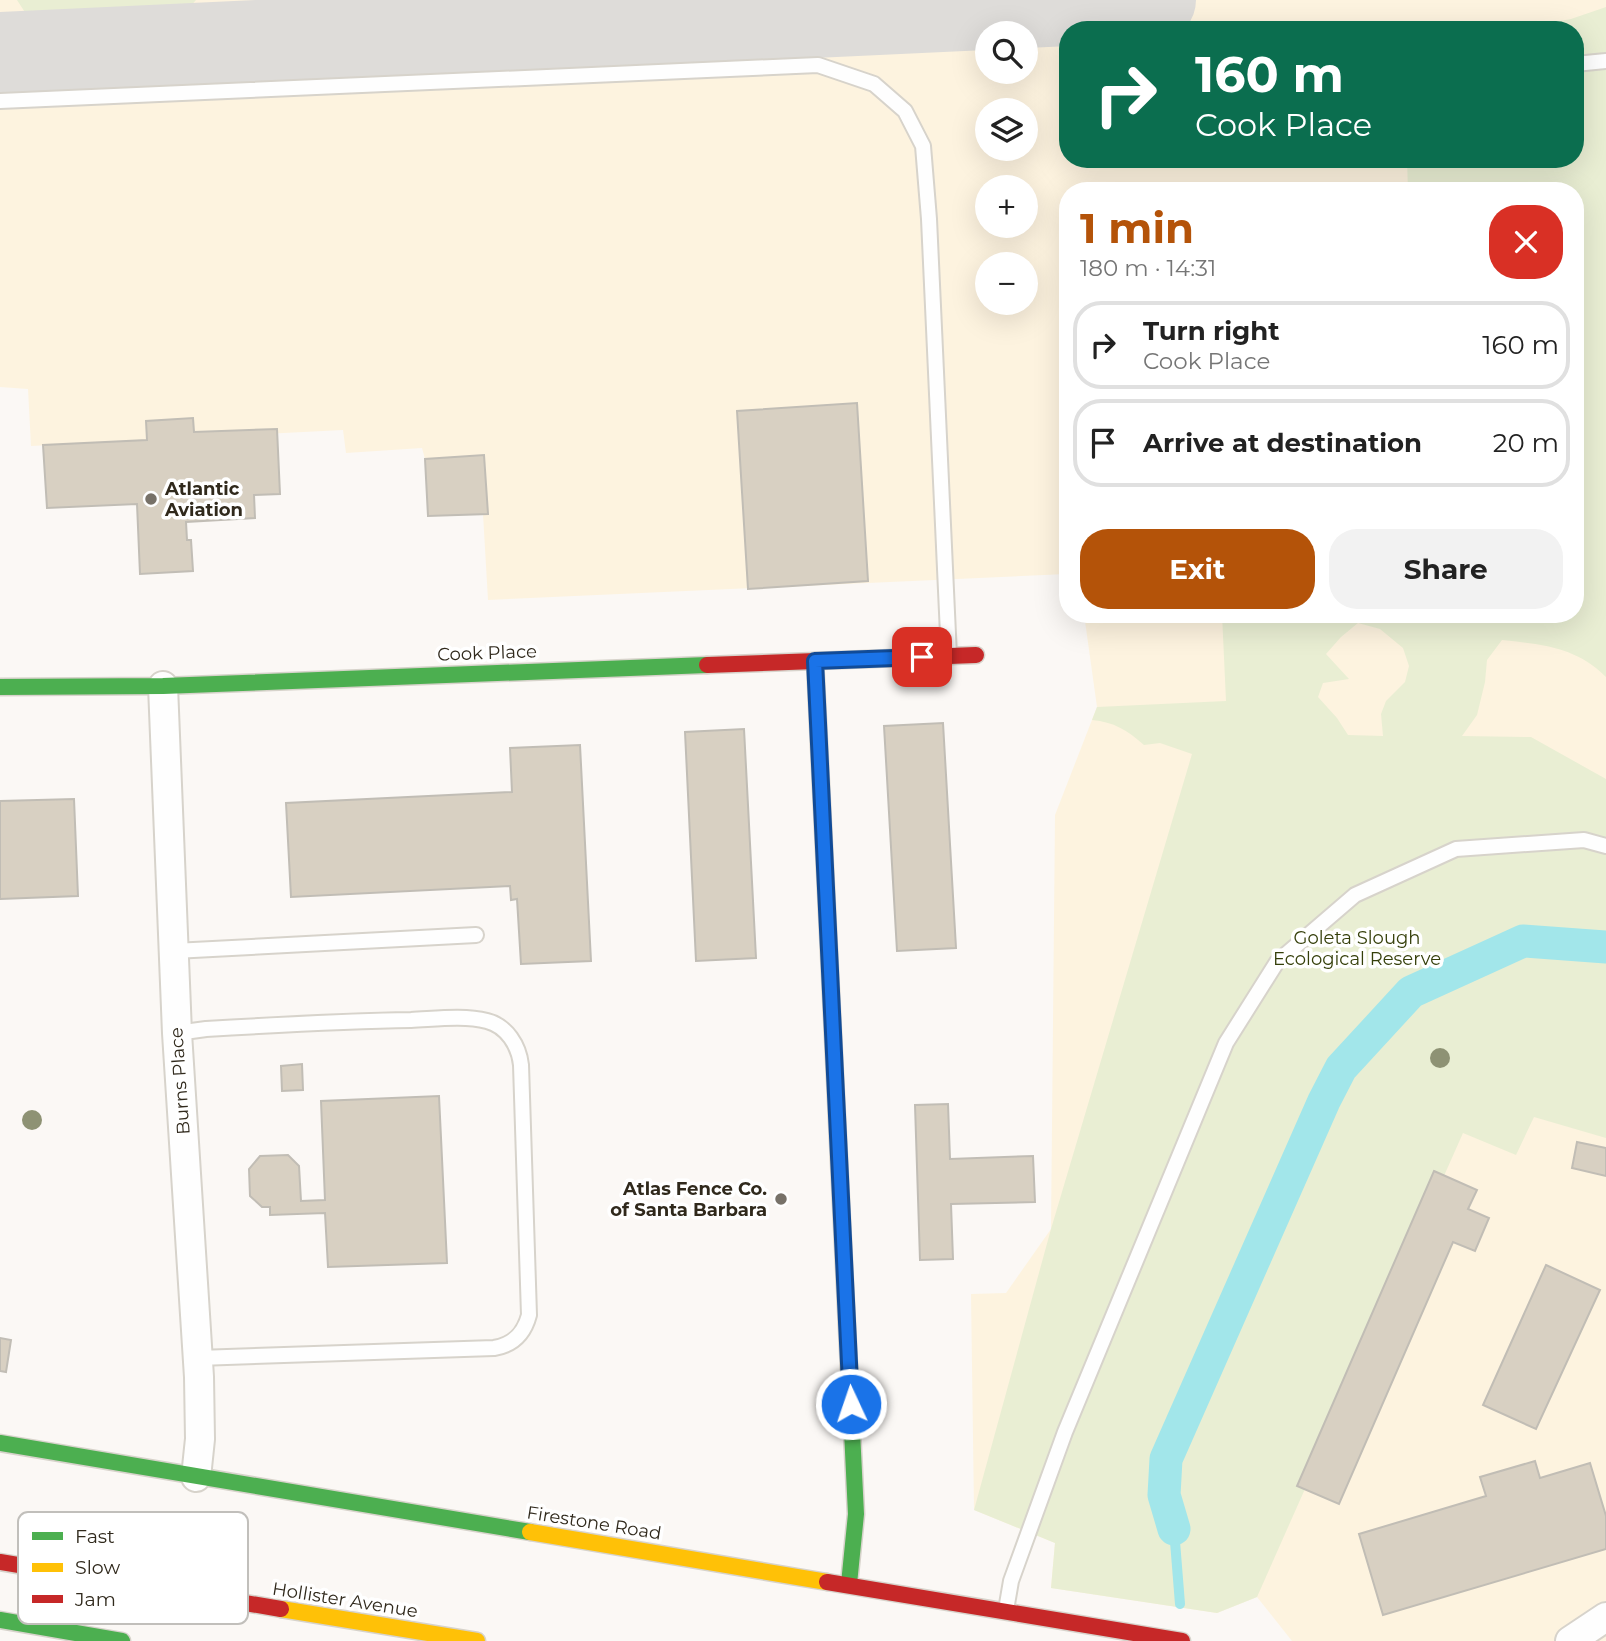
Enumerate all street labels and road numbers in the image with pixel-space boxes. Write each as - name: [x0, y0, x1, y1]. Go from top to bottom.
- street label: Cook Place: [437, 640, 537, 666]
- street label: Burns Place: [165, 1026, 195, 1135]
- street label: Firestone Road: [525, 1502, 663, 1544]
- street label: Hollister Avenue: [271, 1578, 419, 1622]

